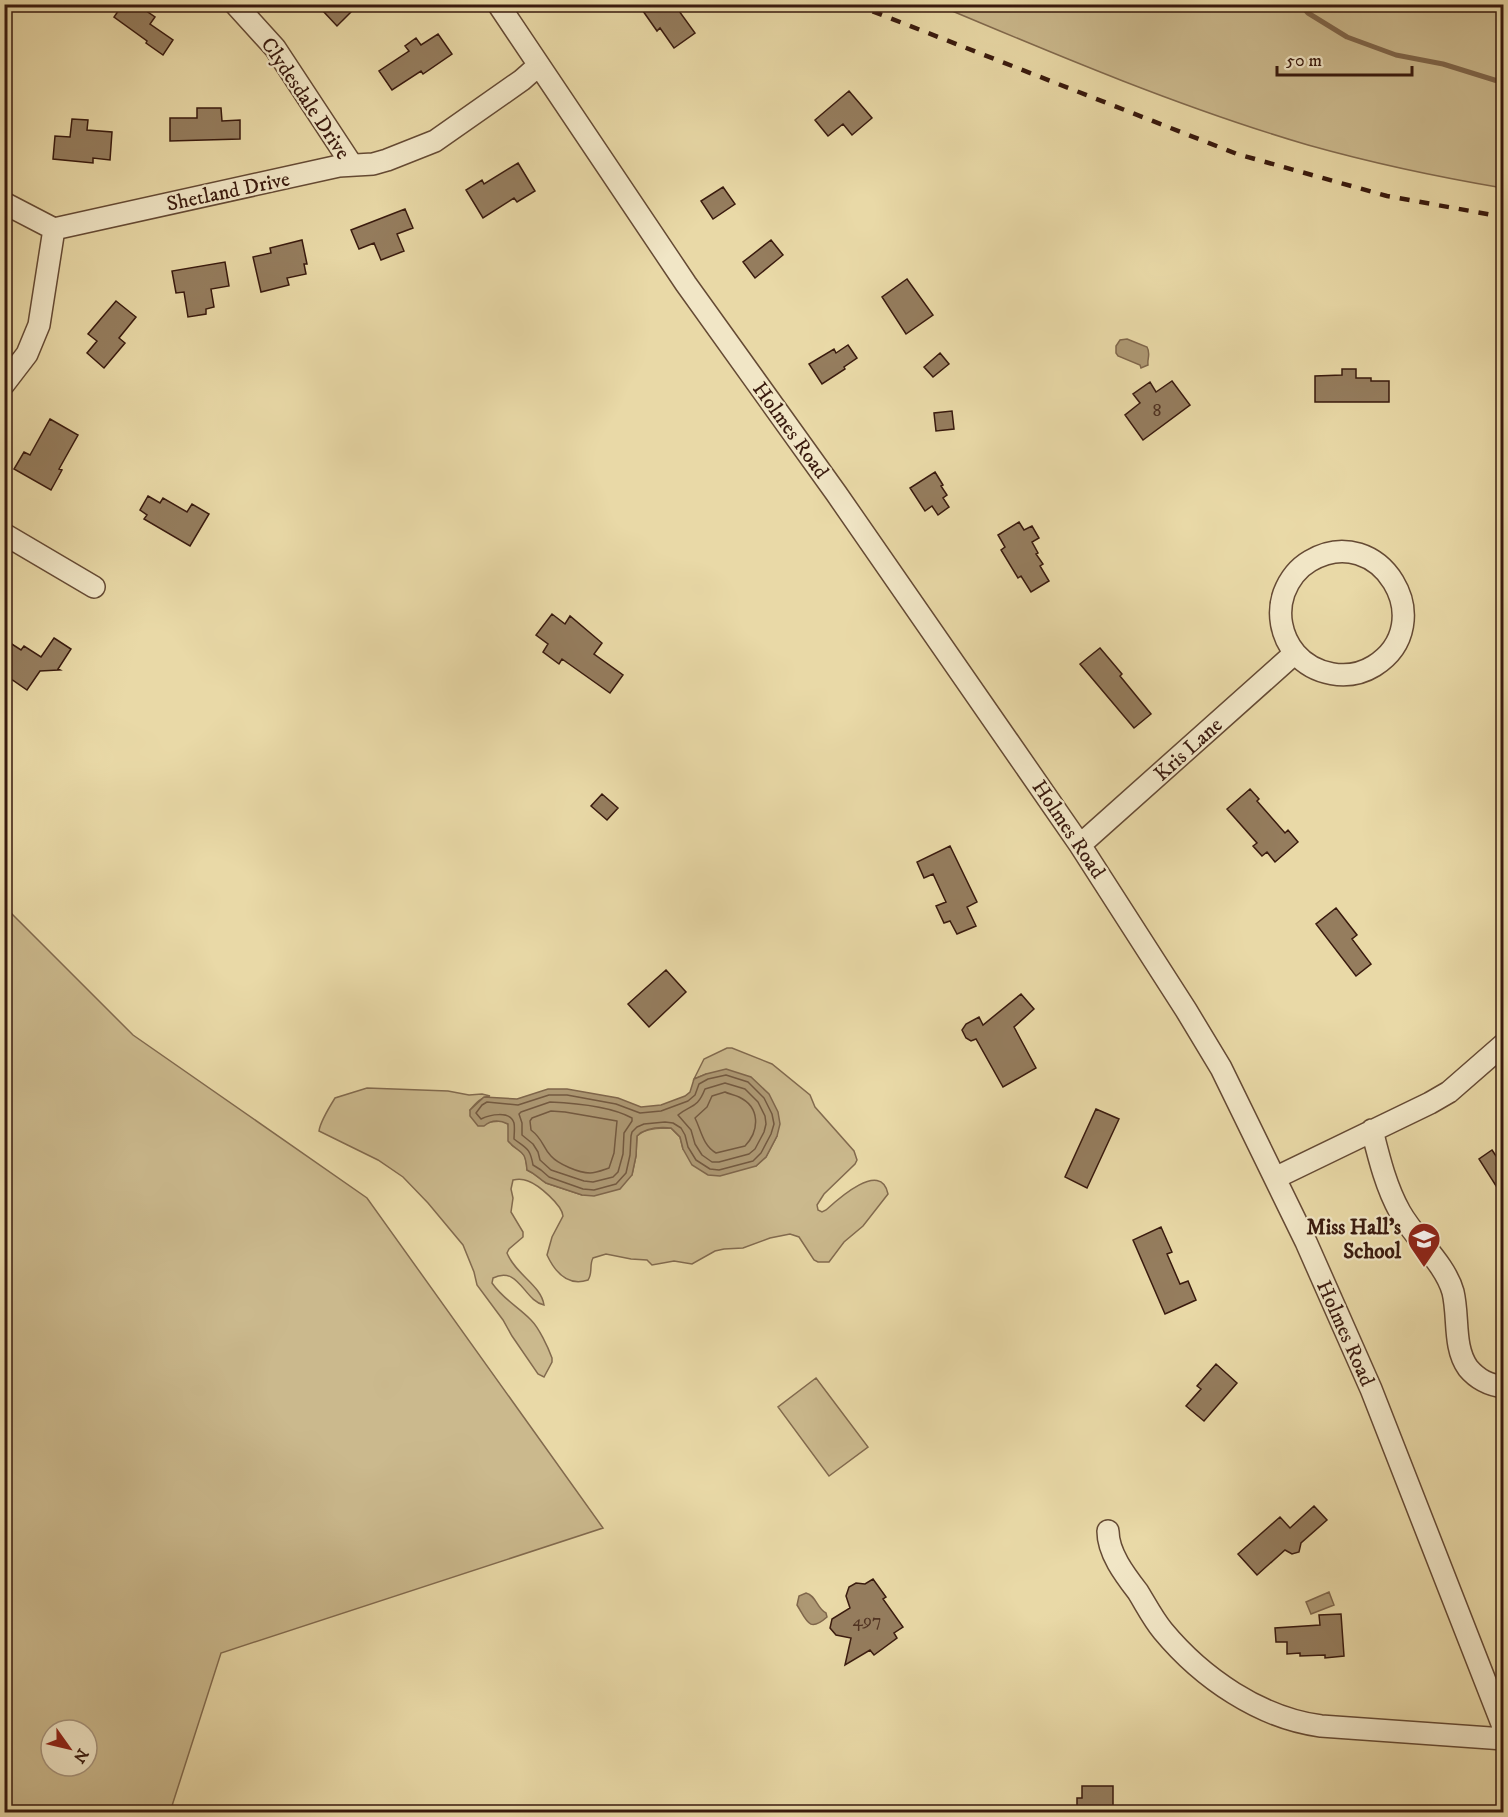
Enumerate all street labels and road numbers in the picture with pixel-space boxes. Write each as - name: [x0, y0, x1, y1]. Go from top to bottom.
- street label: Clydesdale Drive: [255, 33, 356, 165]
- street label: Shetland Drive: [164, 166, 292, 218]
- street label: Holmes Road: [746, 377, 834, 484]
- street label: Kris Lane: [1149, 712, 1228, 787]
- street label: Holmes Road: [1026, 775, 1111, 884]
- street label: Holmes Road: [1310, 1276, 1380, 1391]

